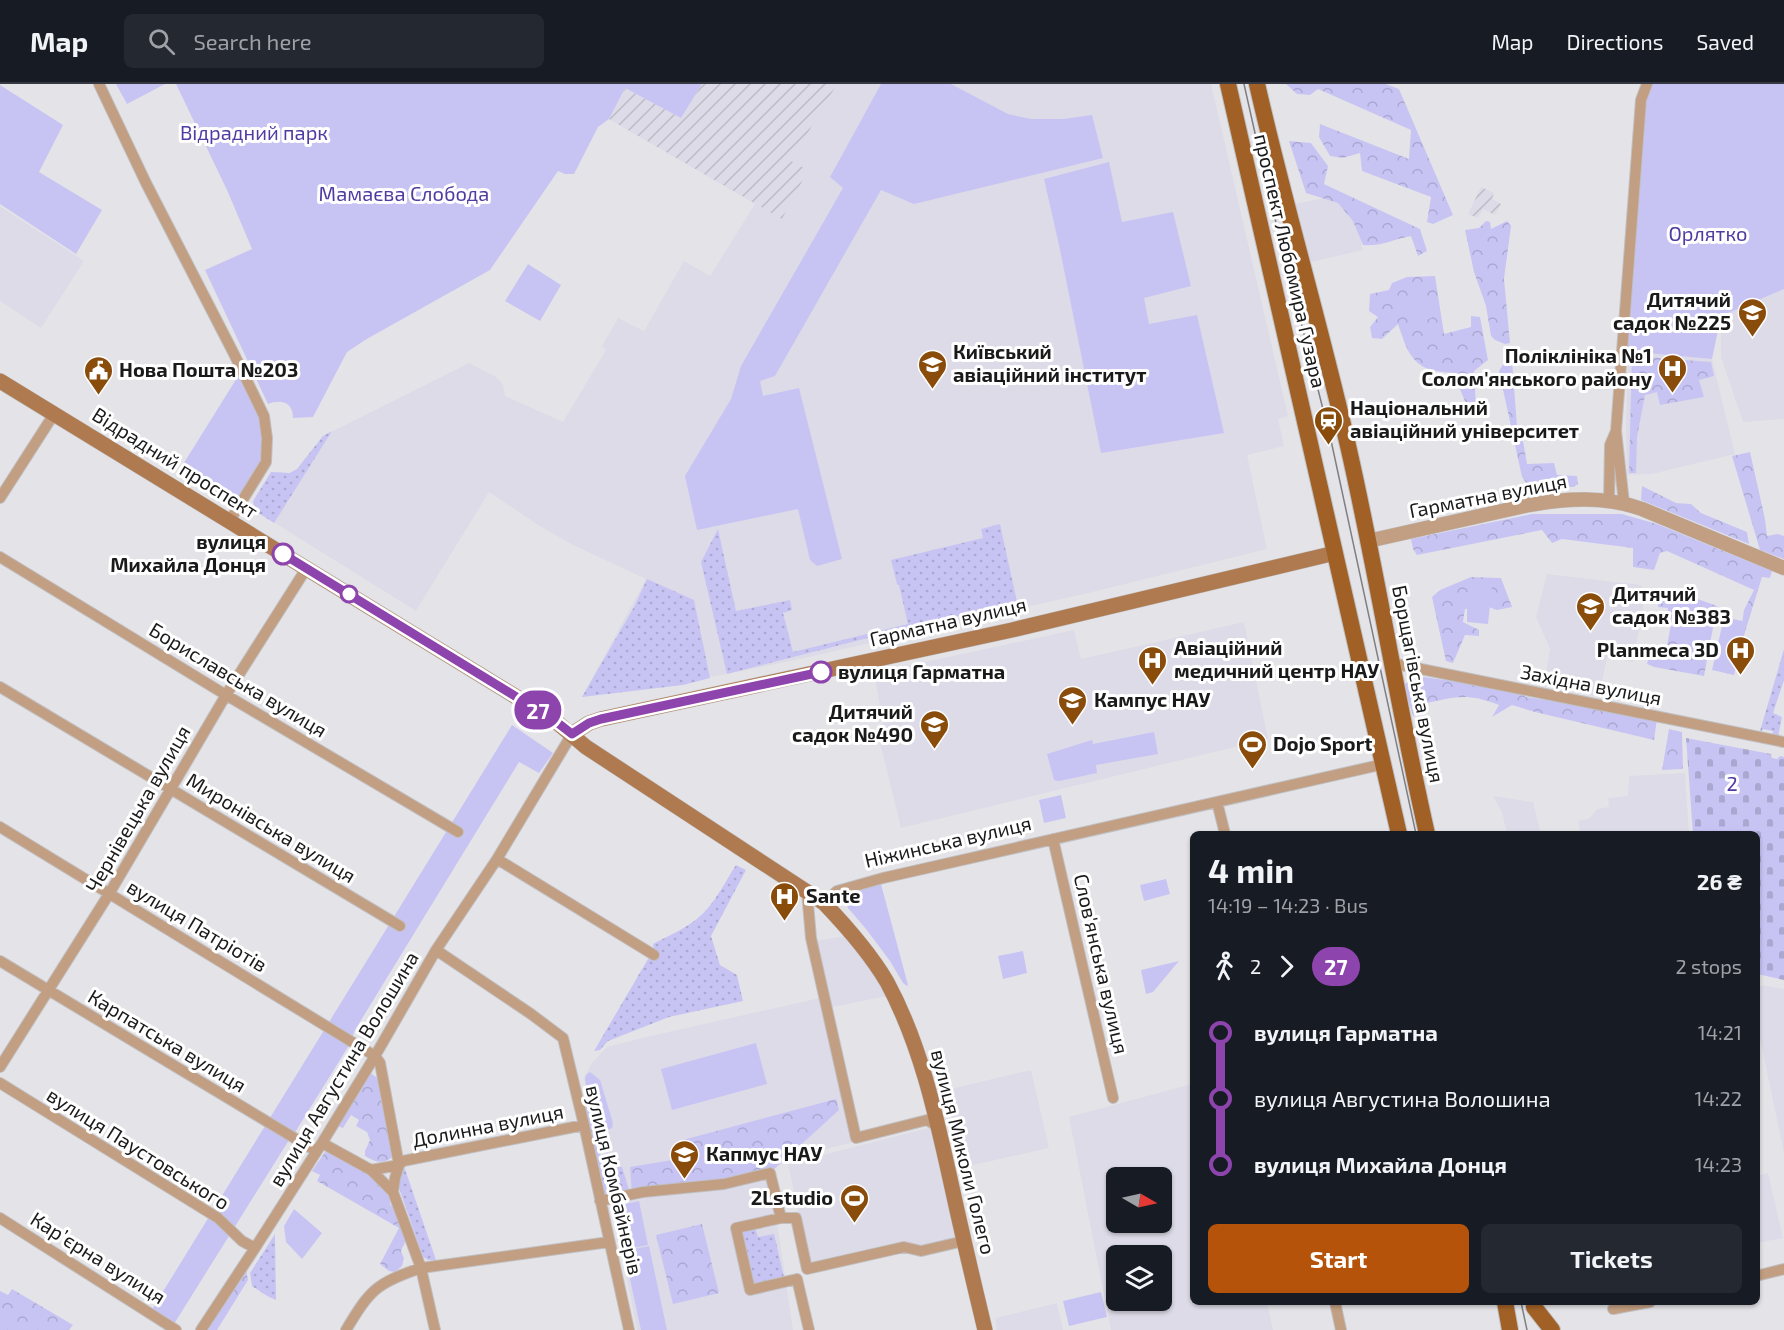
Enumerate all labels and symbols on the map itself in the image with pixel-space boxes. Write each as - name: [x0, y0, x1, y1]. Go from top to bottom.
- park label: Відрадний парк: [180, 120, 328, 144]
- street label: проспект Любомира Гузара: [1249, 131, 1332, 390]
- park label: Мамаєва Слобода: [319, 181, 489, 205]
- park label: Орлятко: [1669, 221, 1747, 245]
- place label: Дитячий садок №225: [1613, 287, 1731, 334]
- school or university icon: Дитячий садок №225: [1736, 296, 1768, 338]
- place label: Київський авіаційний інститут: [953, 339, 1146, 386]
- place label: Поліклініка №1 Солом'янського району: [1421, 343, 1653, 390]
- school or university icon: Київський авіаційний інститут: [916, 348, 948, 390]
- hospital icon: Поліклініка №1 Солом'янського району: [1657, 352, 1689, 394]
- public building icon: Нова Пошта №203: [82, 354, 114, 396]
- place label: Нова Пошта №203: [119, 357, 298, 381]
- place label: Національний авіаційний університет: [1350, 395, 1579, 442]
- street label: Відрадний проспект: [88, 402, 263, 523]
- station icon: Національний авіаційний університет: [1313, 404, 1345, 446]
- street label: Гарматна вулиця: [1407, 468, 1569, 523]
- place label: вулиця Михайла Донця: [110, 529, 266, 576]
- marker: вулиця Михайла Донця: [272, 543, 294, 565]
- place label: Дитячий садок №383: [1612, 581, 1731, 628]
- street label: Борщагівська вулиця: [1387, 583, 1450, 785]
- unlabelled marker: [340, 585, 358, 603]
- school or university icon: Дитячий садок №383: [1575, 590, 1607, 632]
- street label: Гарматна вулиця: [867, 591, 1029, 652]
- street label: Бориславська вулиця: [145, 617, 332, 743]
- hospital icon: Planmeca 3D: [1724, 634, 1756, 676]
- place label: Авіаційний медичний центр НАУ: [1174, 635, 1379, 682]
- place label: Planmeca 3D: [1597, 637, 1719, 661]
- hospital icon: Авіаційний медичний центр НАУ: [1137, 644, 1169, 686]
- place label: вулиця Гарматна: [838, 659, 1005, 683]
- street label: Західна вулиця: [1518, 659, 1664, 710]
- marker: вулиця Гарматна: [810, 661, 832, 683]
- school or university icon: Кампус НАУ: [1057, 684, 1089, 726]
- place label: Кампус НАУ: [1094, 687, 1210, 711]
- line badge: 27: [511, 690, 565, 730]
- place label: Дитячий садок №490: [792, 699, 913, 746]
- school or university icon: Дитячий садок №490: [918, 708, 950, 750]
- street label: Чернівецька вулиця: [80, 721, 196, 897]
- sports icon: Dojo Sport: [1236, 728, 1268, 770]
- place label: Dojo Sport: [1273, 731, 1372, 755]
- street label: Миронівська вулиця: [182, 767, 360, 888]
- park label: 2: [1726, 771, 1738, 795]
- street label: Ніжинська вулиця: [862, 810, 1034, 873]
- street label: Слов'янська вулиця: [1069, 871, 1134, 1057]
- street label: вулиця Патріотів: [123, 874, 272, 977]
- hospital icon: Sante: [769, 880, 801, 922]
- place label: Sante: [806, 883, 861, 907]
- street label: вулиця Августина Волошина: [263, 947, 424, 1191]
- street label: Карпатська вулиця: [84, 984, 251, 1098]
- street label: вулиця Миколи Голего: [926, 1047, 1001, 1257]
- street label: вулиця Паустовського: [42, 1082, 234, 1215]
- street label: вулиця Комбайнерів: [581, 1083, 648, 1277]
- street label: Долинна вулиця: [410, 1099, 566, 1152]
- school or university icon: Капмус НАУ: [669, 1138, 701, 1180]
- place label: Капмус НАУ: [706, 1141, 822, 1165]
- north arrow: [1106, 1167, 1172, 1233]
- sports icon: 2Lstudio: [838, 1182, 870, 1224]
- place label: 2Lstudio: [751, 1185, 833, 1209]
- street label: Карʼєрна вулиця: [26, 1206, 170, 1309]

